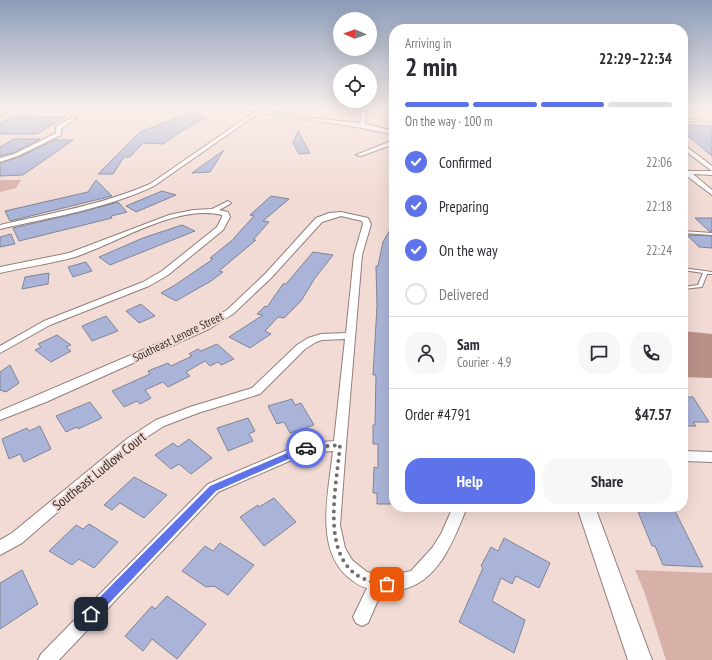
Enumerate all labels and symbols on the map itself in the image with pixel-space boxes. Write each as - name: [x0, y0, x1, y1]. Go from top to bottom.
- north arrow: [333, 12, 377, 56]
- street label: Southeast Lenore Street: [130, 308, 226, 365]
- street label: Southeast Ludlow Court: [49, 428, 150, 514]
- courier: [286, 428, 326, 468]
- pin: [370, 567, 404, 601]
- pin: [74, 597, 108, 631]

